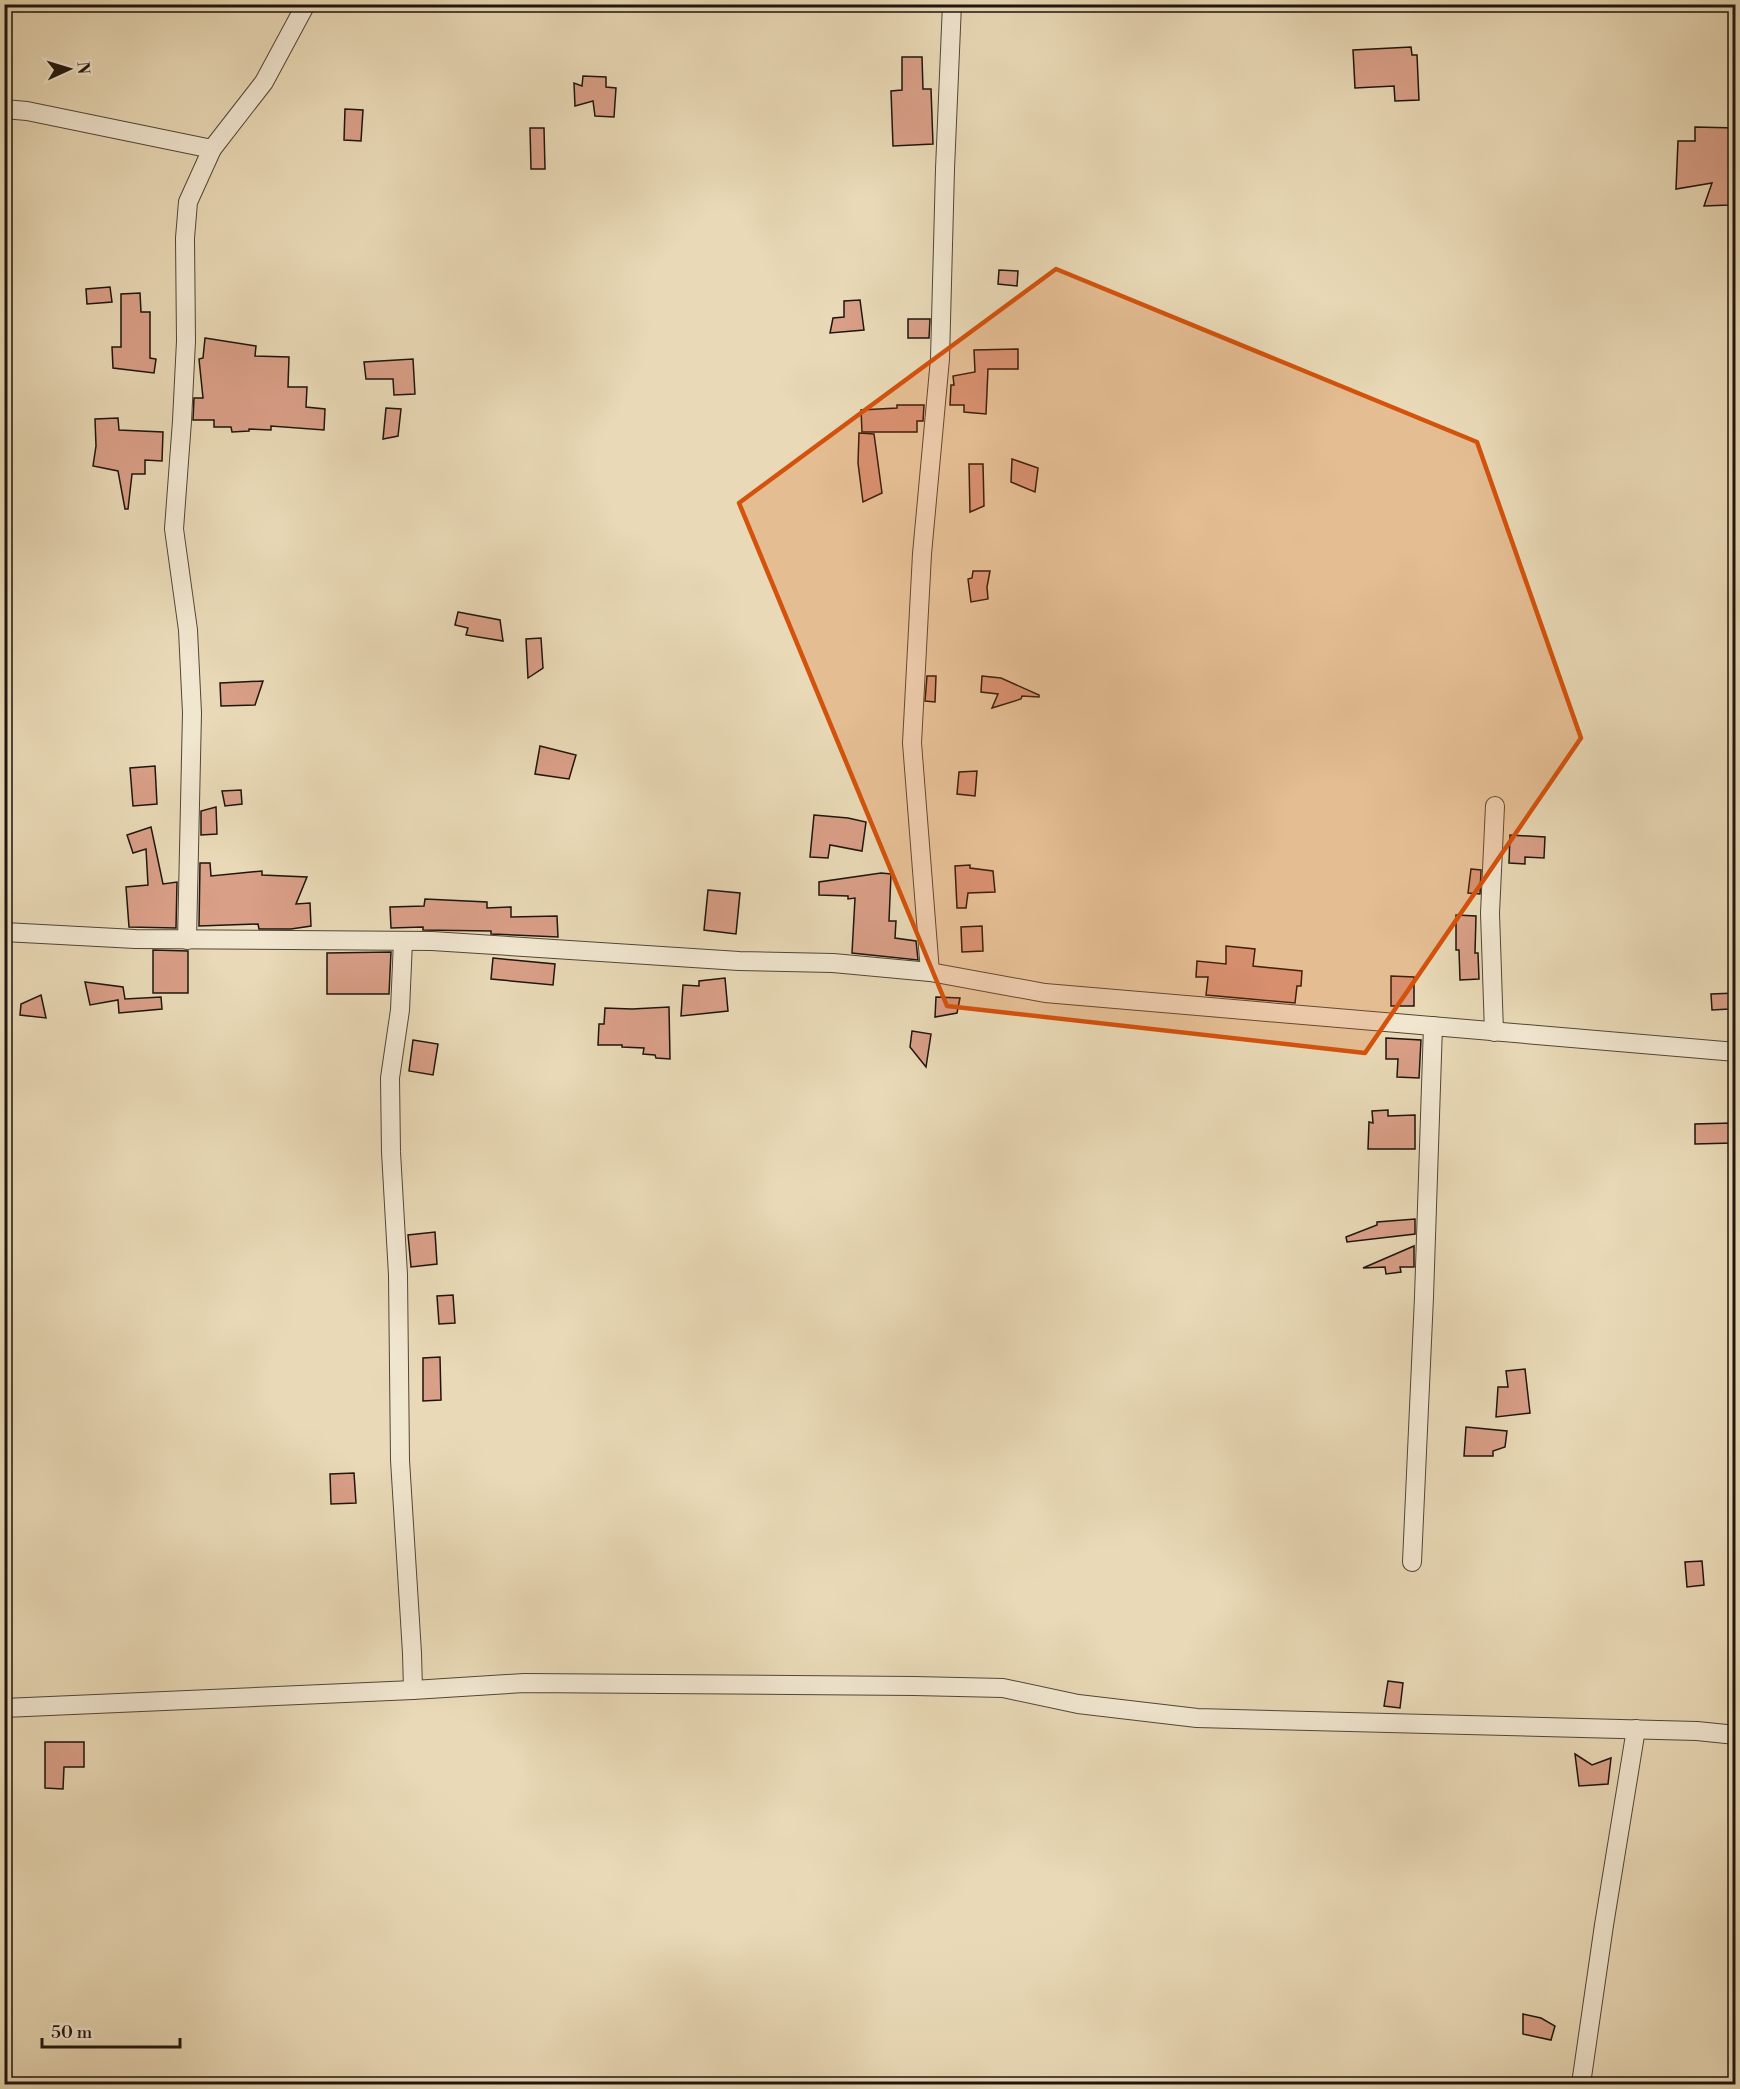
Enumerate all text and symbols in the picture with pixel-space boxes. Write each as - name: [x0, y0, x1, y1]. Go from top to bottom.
- north arrow: [39, 39, 99, 99]
- text: N: [73, 61, 93, 75]
- scale bar: [42, 2011, 180, 2049]
- text: 50 m: [51, 2021, 93, 2044]

